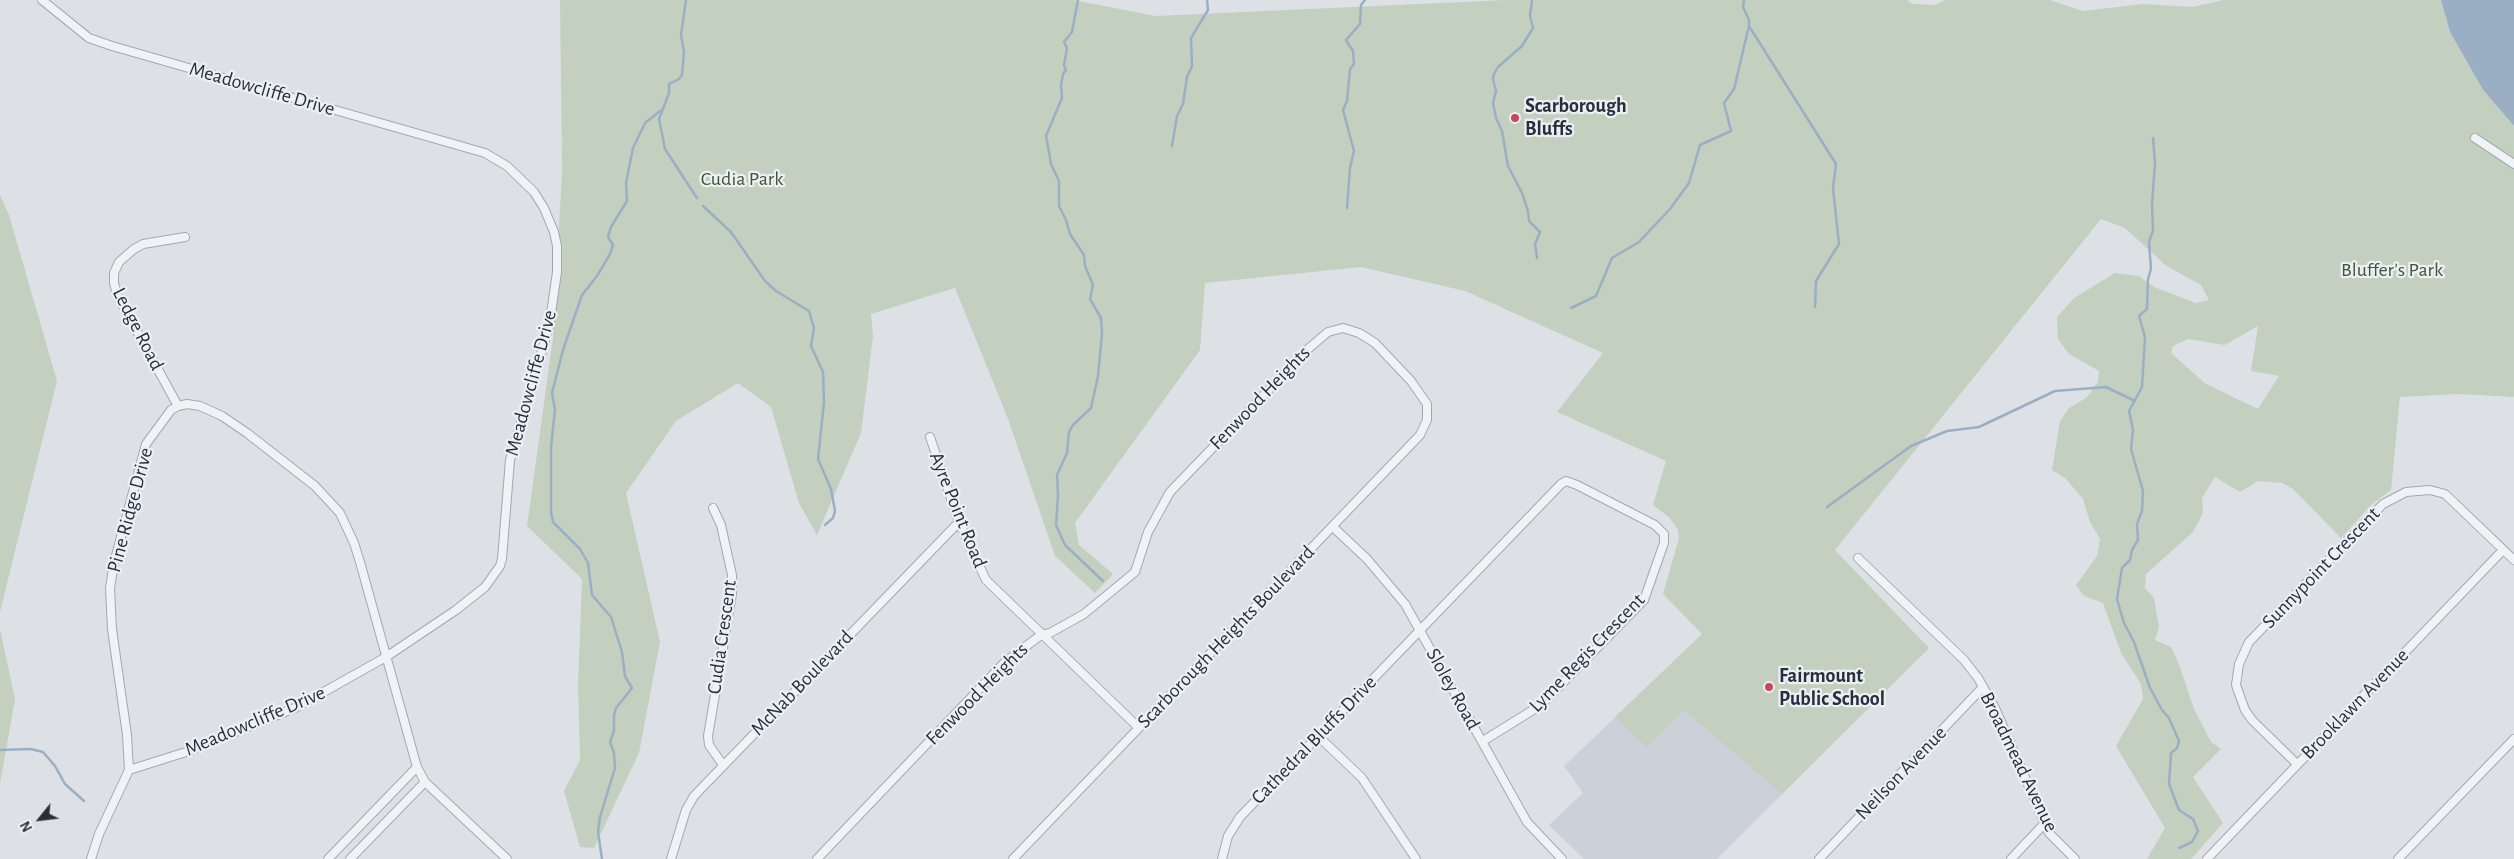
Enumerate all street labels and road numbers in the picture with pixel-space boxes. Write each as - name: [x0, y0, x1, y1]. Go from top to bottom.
- street label: Meadowcliffe Drive: [186, 57, 338, 121]
- street label: Ledge Road: [107, 284, 169, 374]
- street label: Meadowcliffe Drive: [500, 307, 562, 459]
- street label: Fenwood Heights: [1205, 341, 1315, 455]
- street label: Pine Ridge Drive: [102, 445, 158, 575]
- street label: Ayre Point Road: [924, 449, 992, 571]
- street label: Sunnypoint Crescent: [2257, 502, 2385, 634]
- street label: Scarborough Heights Boulevard: [1132, 541, 1320, 733]
- street label: Cudia Crescent: [702, 579, 742, 695]
- street label: Lyme Regis Crescent: [1524, 588, 1650, 718]
- street label: McNab Boulevard: [746, 625, 858, 741]
- street label: Fenwood Heights: [921, 638, 1033, 750]
- street label: Brooklawn Avenue: [2296, 643, 2414, 765]
- street label: Sloley Road: [1421, 644, 1485, 734]
- street label: Cathedral Bluffs Drive: [1246, 671, 1382, 809]
- street label: Meadowcliffe Drive: [181, 681, 329, 761]
- street label: Broadmead Avenue: [1975, 688, 2063, 836]
- street label: Neilson Avenue: [1850, 721, 1952, 825]

